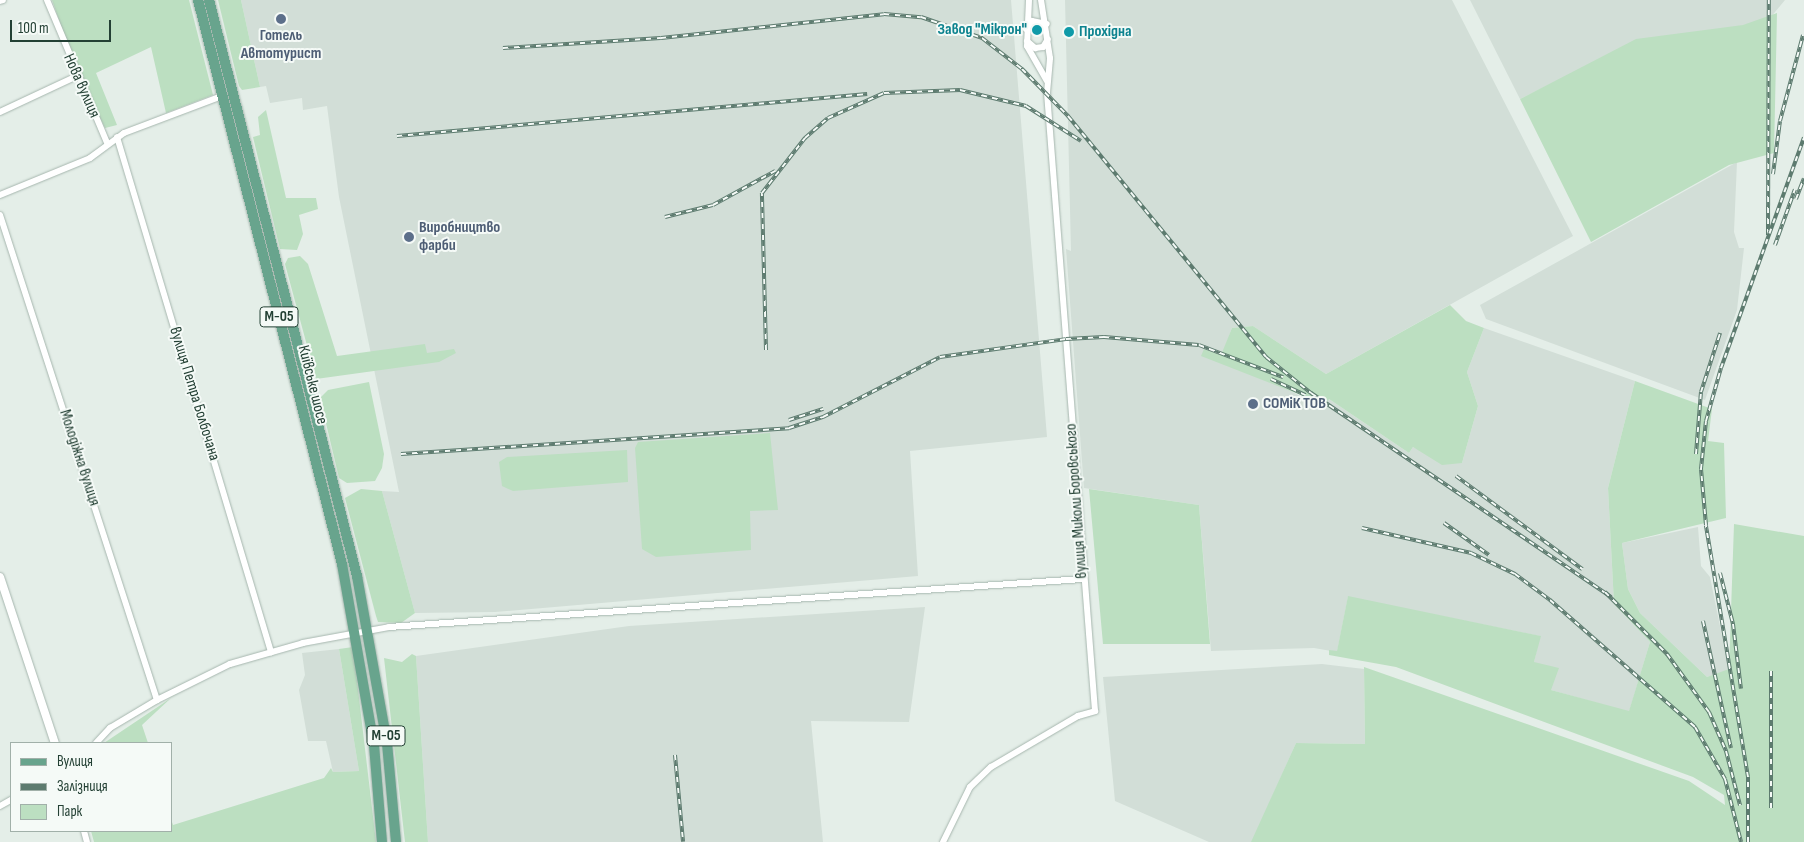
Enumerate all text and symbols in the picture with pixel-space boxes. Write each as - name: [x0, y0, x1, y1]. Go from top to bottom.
- scale bar: [12, 10, 114, 42]
- marker: Готель Автотурист: [275, 13, 287, 25]
- text: 100 m: [18, 19, 49, 38]
- place label: Завод "Мікрон": [938, 20, 1027, 40]
- place label: Прохідна: [1079, 22, 1132, 42]
- marker: Завод "Мікрон": [1031, 24, 1043, 36]
- place label: Готель Автотурист: [241, 26, 321, 64]
- marker: Прохідна: [1063, 26, 1075, 38]
- street label: Нова вулиця: [58, 51, 104, 121]
- place label: Виробництво фарби: [419, 218, 500, 256]
- marker: Виробництво фарби: [403, 231, 415, 243]
- road number: М-05: [259, 304, 299, 330]
- street label: вулиця Петра Болбочана: [165, 325, 223, 463]
- street label: Київське шосе: [293, 344, 331, 426]
- place label: СОМіК ТОВ: [1263, 394, 1326, 414]
- marker: СОМіК ТОВ: [1247, 398, 1259, 410]
- street label: Молодіжна вулиця: [54, 407, 104, 509]
- street label: вулиця Миколи Боровського: [1062, 423, 1092, 579]
- road number: М-05: [366, 724, 406, 748]
- legend: [10, 742, 172, 832]
- text: Вулиця: [57, 752, 93, 771]
- text: Залізниця: [57, 777, 108, 796]
- text: Парк: [57, 802, 82, 821]

